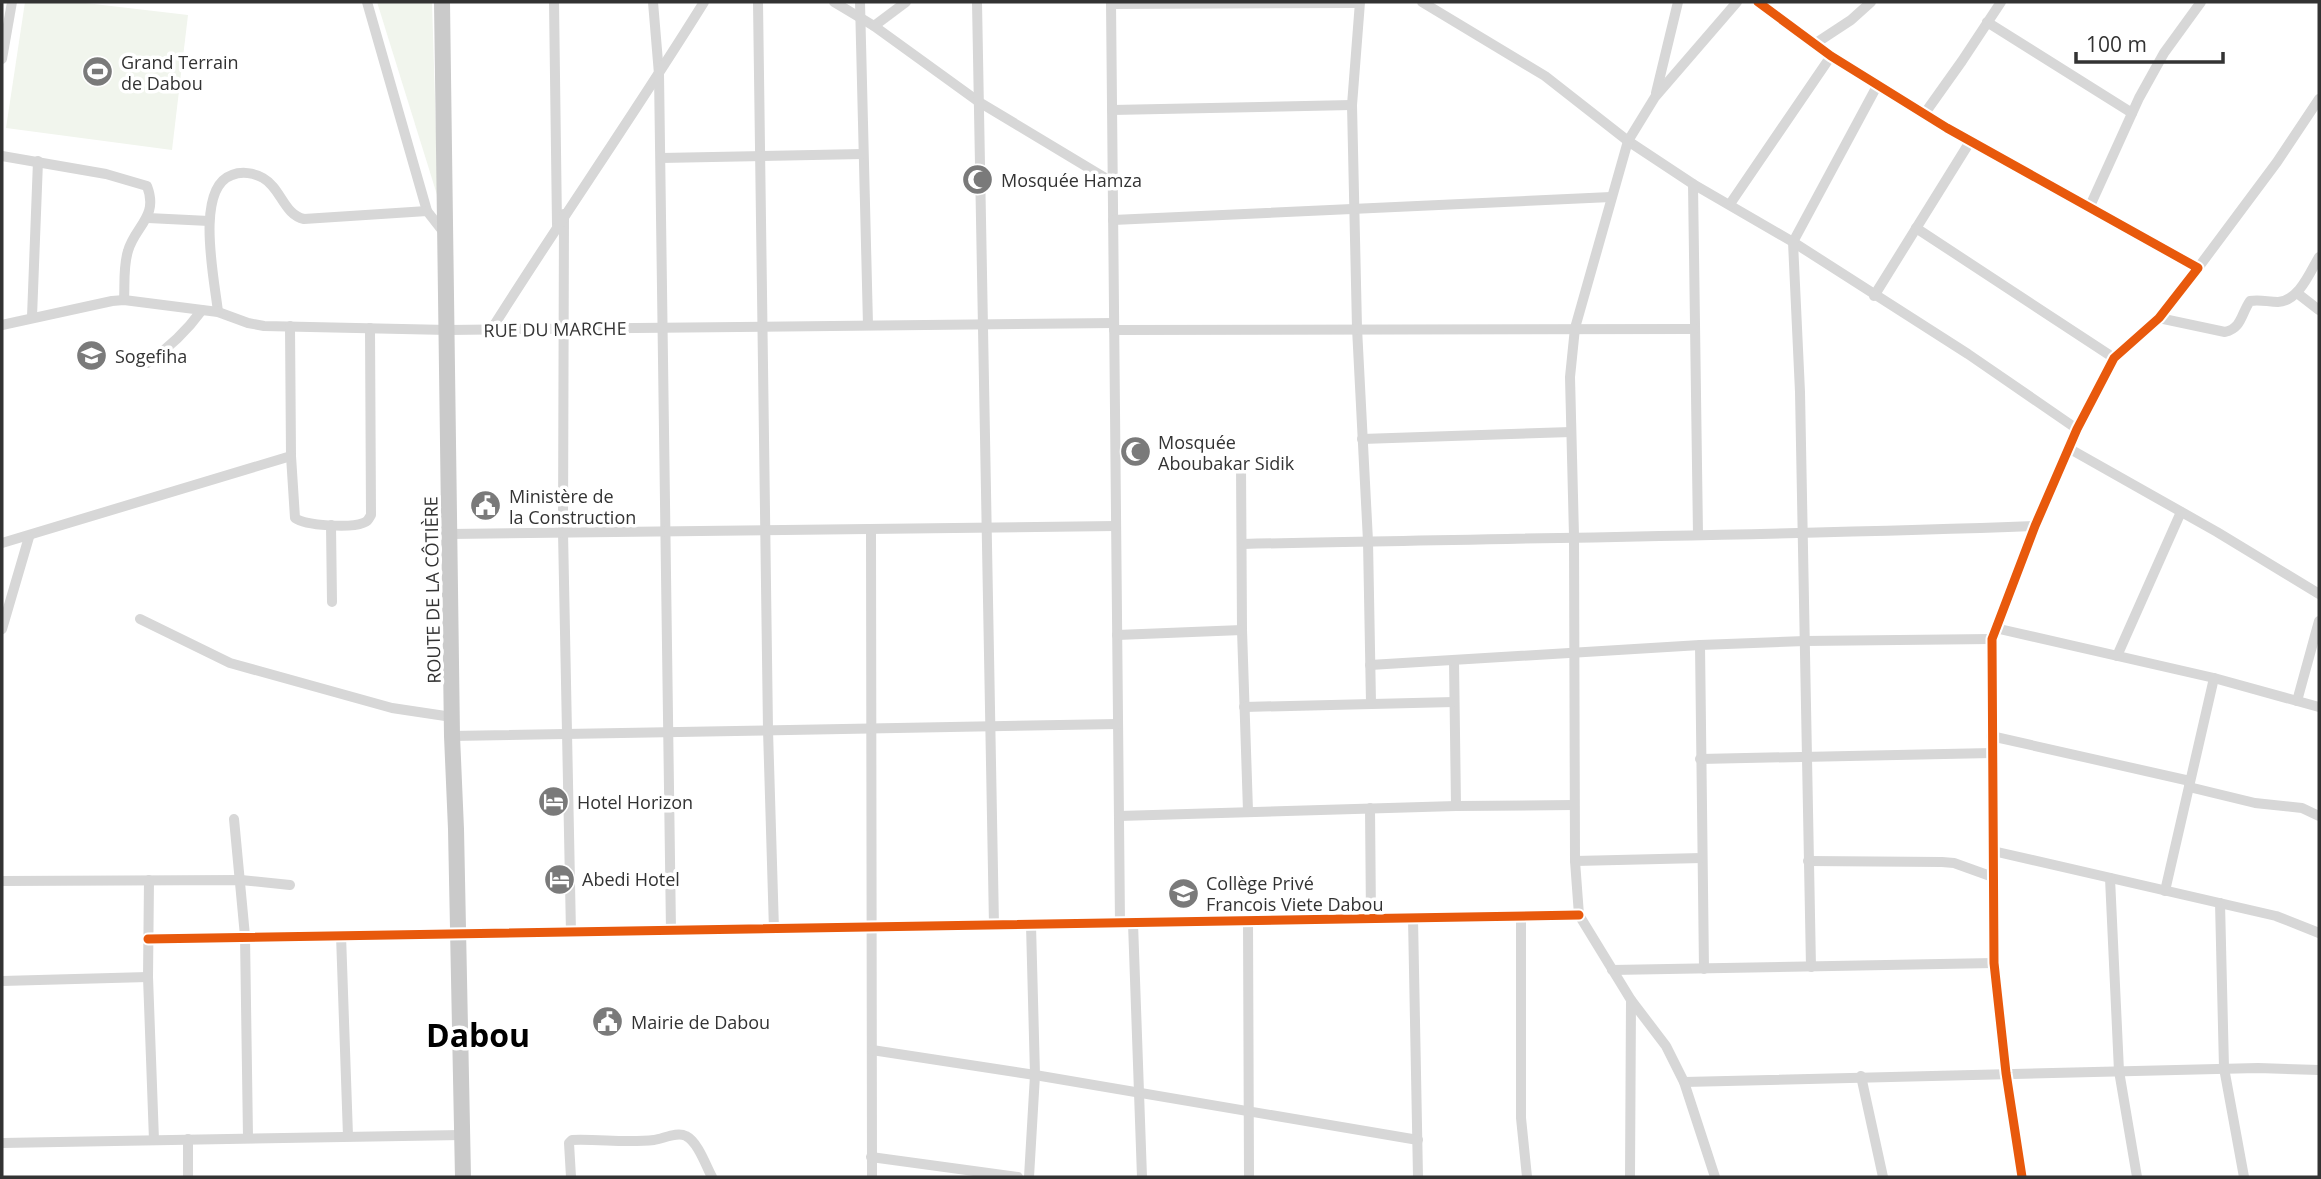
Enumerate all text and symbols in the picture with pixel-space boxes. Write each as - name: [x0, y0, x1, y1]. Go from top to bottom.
- scale bar: [2076, 21, 2223, 65]
- text: 100 m: [2086, 30, 2147, 58]
- place label: Grand Terrain de Dabou: [121, 50, 239, 95]
- sports icon: Grand Terrain de Dabou: [81, 55, 115, 89]
- mosque icon: Mosquée Hamza: [961, 163, 995, 197]
- place label: Mosquée Hamza: [1001, 168, 1142, 192]
- street label: RUE DU MARCHE: [483, 316, 627, 342]
- school or university icon: Sogefiha: [75, 339, 109, 373]
- place label: Sogefiha: [115, 344, 187, 368]
- place label: Mosquée Aboubakar Sidik: [1158, 430, 1295, 475]
- mosque icon: Mosquée Aboubakar Sidik: [1118, 435, 1152, 469]
- place label: Ministère de la Construction: [509, 484, 636, 529]
- public building icon: Ministère de la Construction: [469, 489, 503, 523]
- street label: ROUTE DE LA CÔTIÈRE: [418, 496, 446, 684]
- hotel icon: Hotel Horizon: [537, 785, 571, 819]
- place label: Hotel Horizon: [577, 790, 693, 814]
- hotel icon: Abedi Hotel: [542, 862, 576, 896]
- place label: Abedi Hotel: [582, 867, 680, 891]
- place label: Collège Privé Francois Viete Dabou: [1206, 871, 1383, 916]
- school or university icon: Collège Privé Francois Viete Dabou: [1166, 876, 1200, 910]
- public building icon: Mairie de Dabou: [591, 1005, 625, 1039]
- place label: Mairie de Dabou: [631, 1010, 770, 1034]
- district label: Dabou: [426, 1013, 530, 1056]

